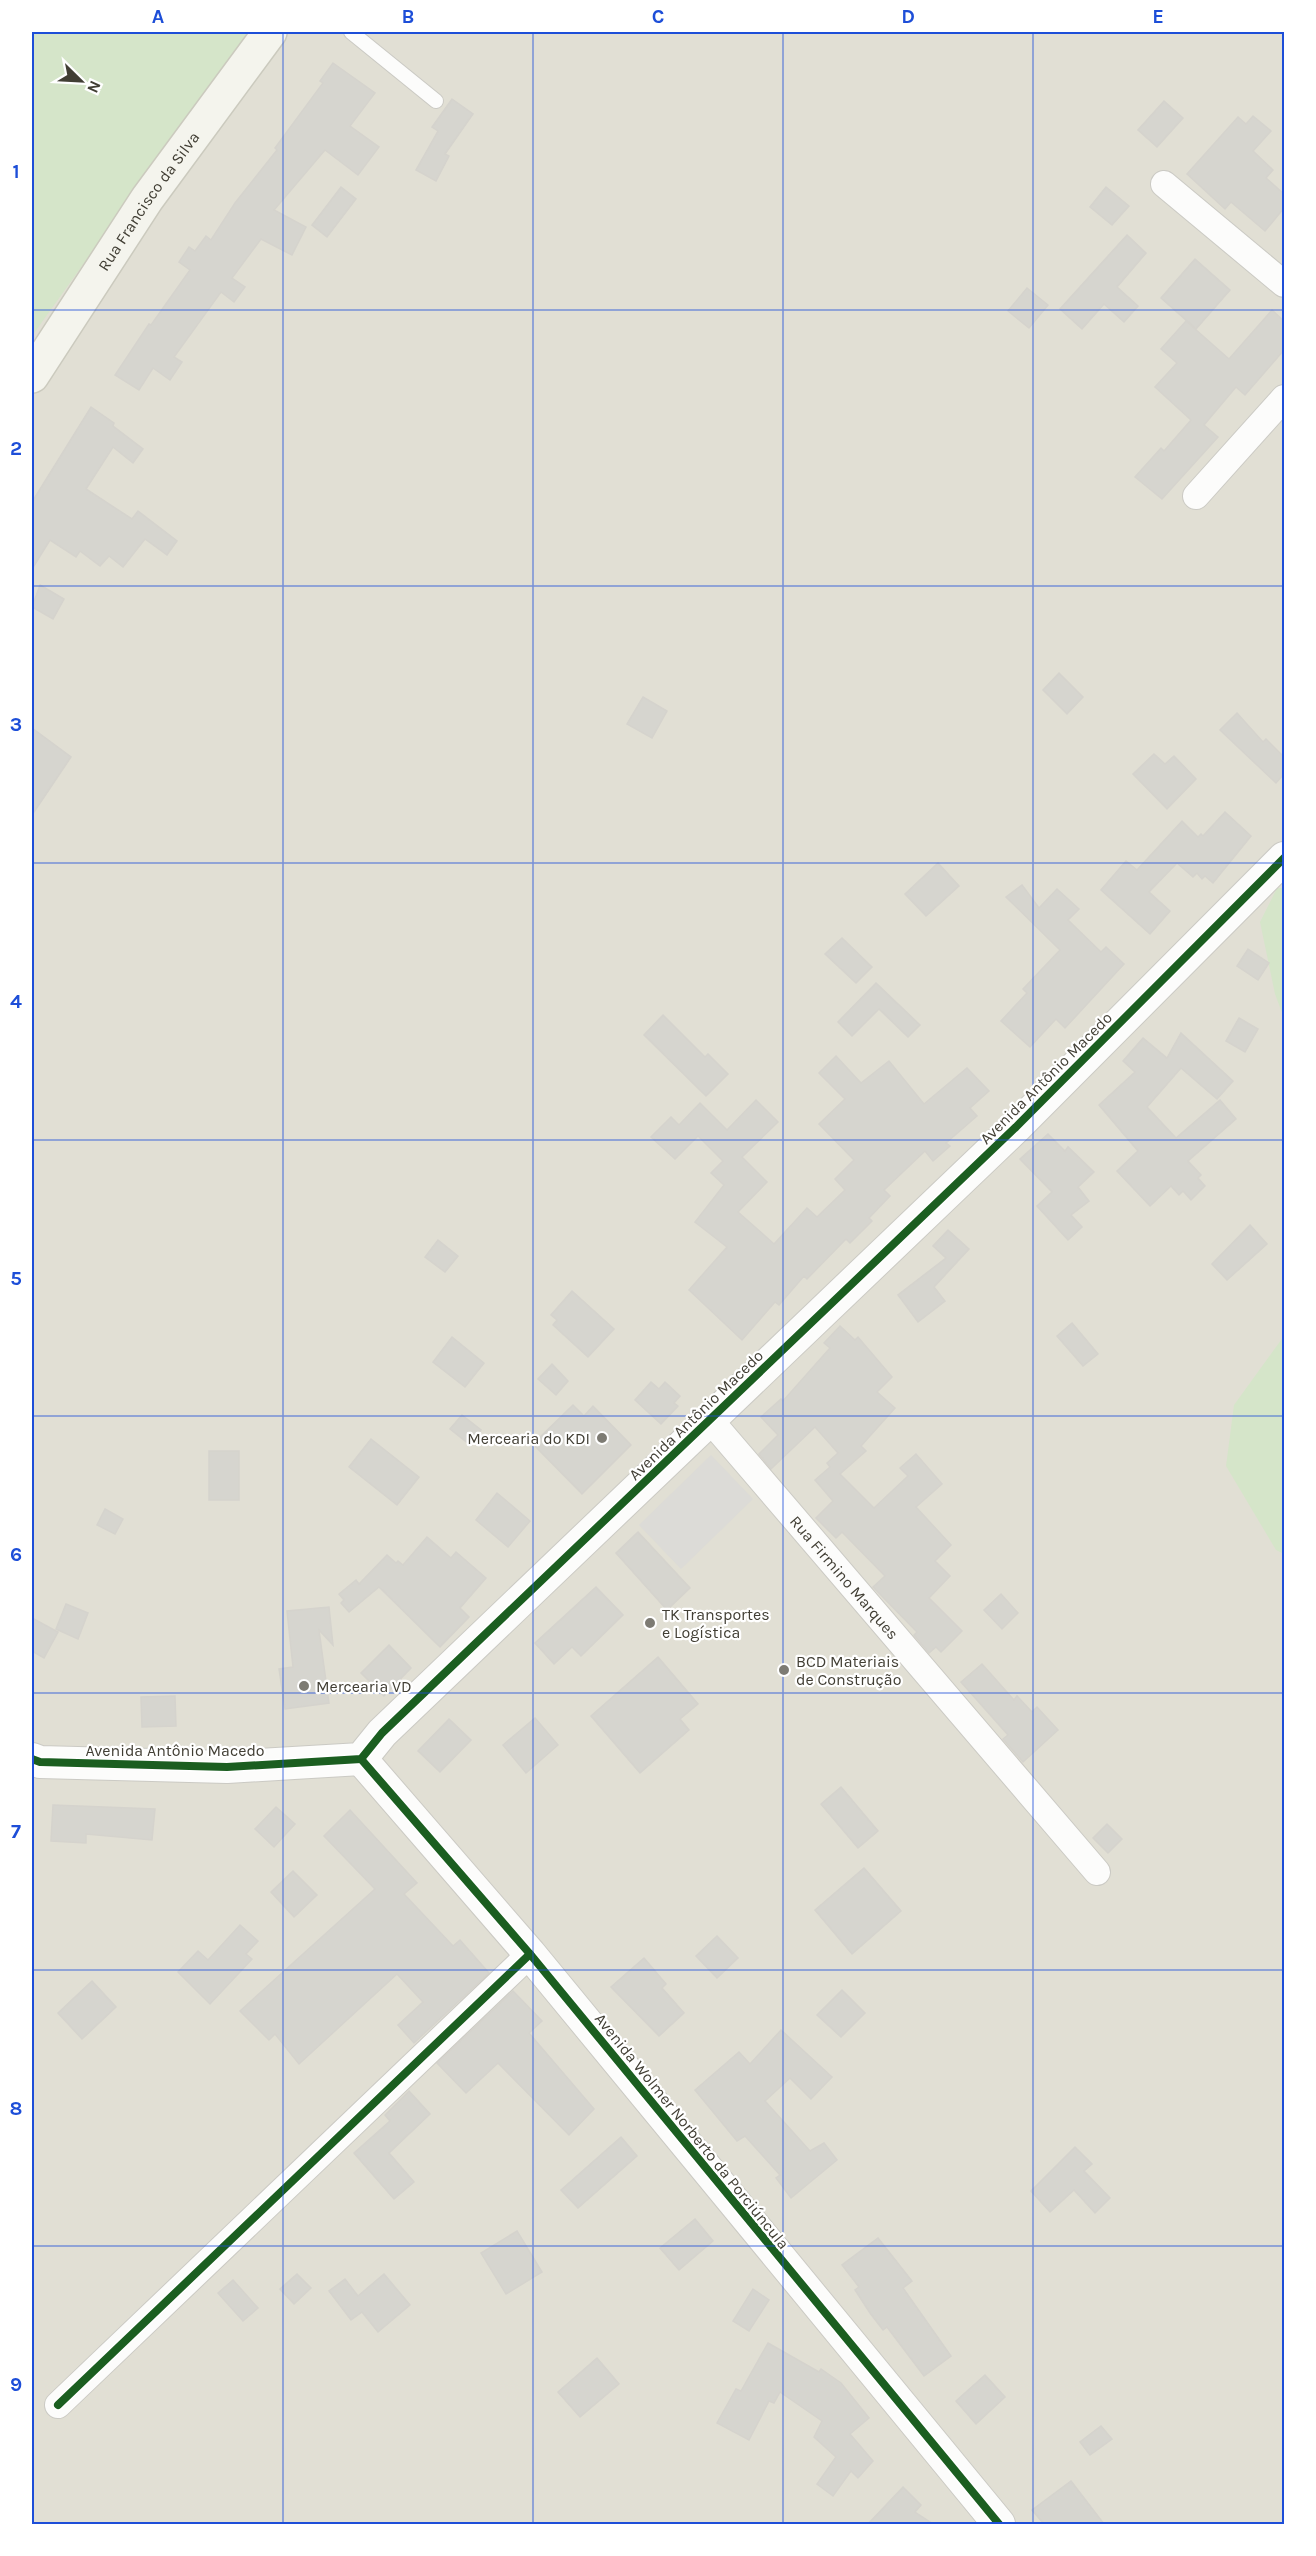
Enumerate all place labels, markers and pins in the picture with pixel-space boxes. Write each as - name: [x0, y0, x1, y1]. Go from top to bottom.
- place label: Mercearia do KDI: [467, 1429, 590, 1448]
- marker: Mercearia do KDI: [595, 1431, 609, 1445]
- place label: TK Transportes e Logística: [662, 1605, 770, 1642]
- marker: TK Transportes e Logística: [643, 1616, 657, 1630]
- place label: BCD Materiais de Construção: [796, 1652, 901, 1689]
- marker: BCD Materiais de Construção: [777, 1663, 791, 1677]
- place label: Mercearia VD: [316, 1677, 412, 1696]
- marker: Mercearia VD: [297, 1679, 311, 1693]

